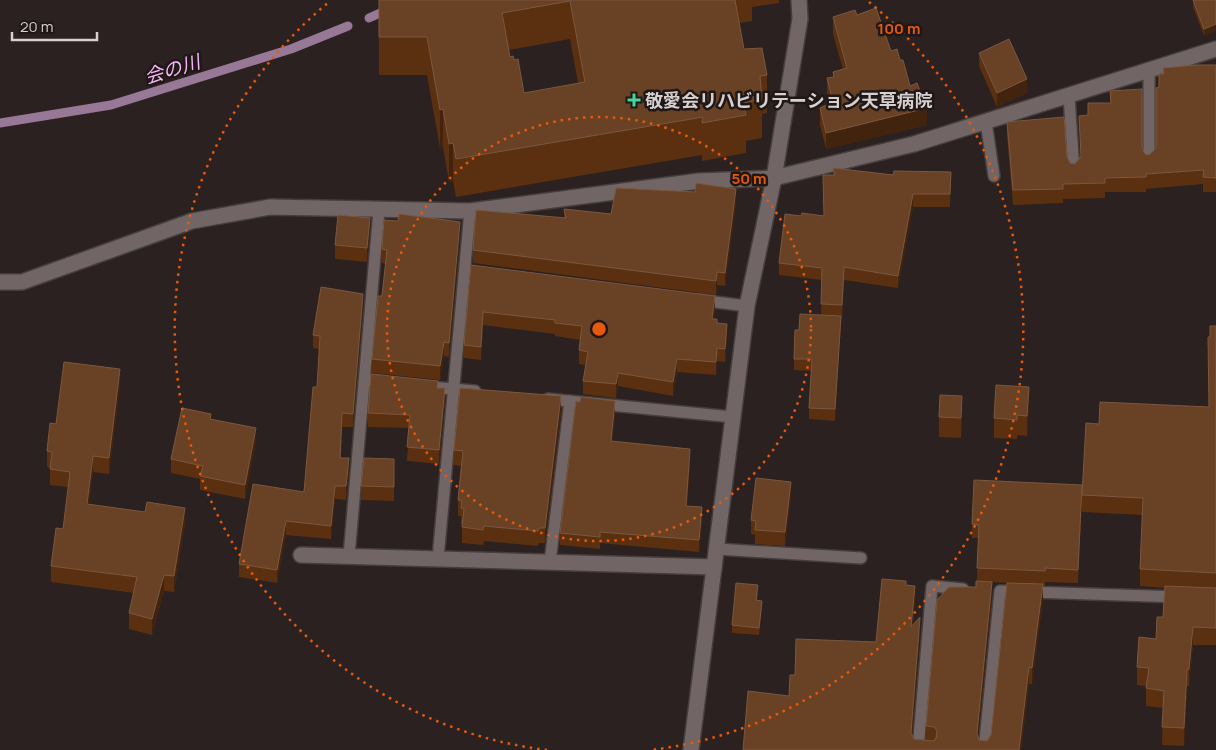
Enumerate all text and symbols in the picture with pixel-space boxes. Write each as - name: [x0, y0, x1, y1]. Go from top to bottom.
- scale bar: [12, 10, 98, 42]
- text: 20 m: [20, 16, 53, 37]
- text: 100 m: [878, 18, 920, 39]
- water label: 会の川: [141, 48, 205, 90]
- place label: 敬愛会リハビリテーション天草病院: [645, 88, 933, 112]
- marker: 敬愛会リハビリテーション天草病院: [627, 93, 641, 107]
- text: 50 m: [731, 168, 767, 189]
- centre of rings: [590, 320, 608, 338]

